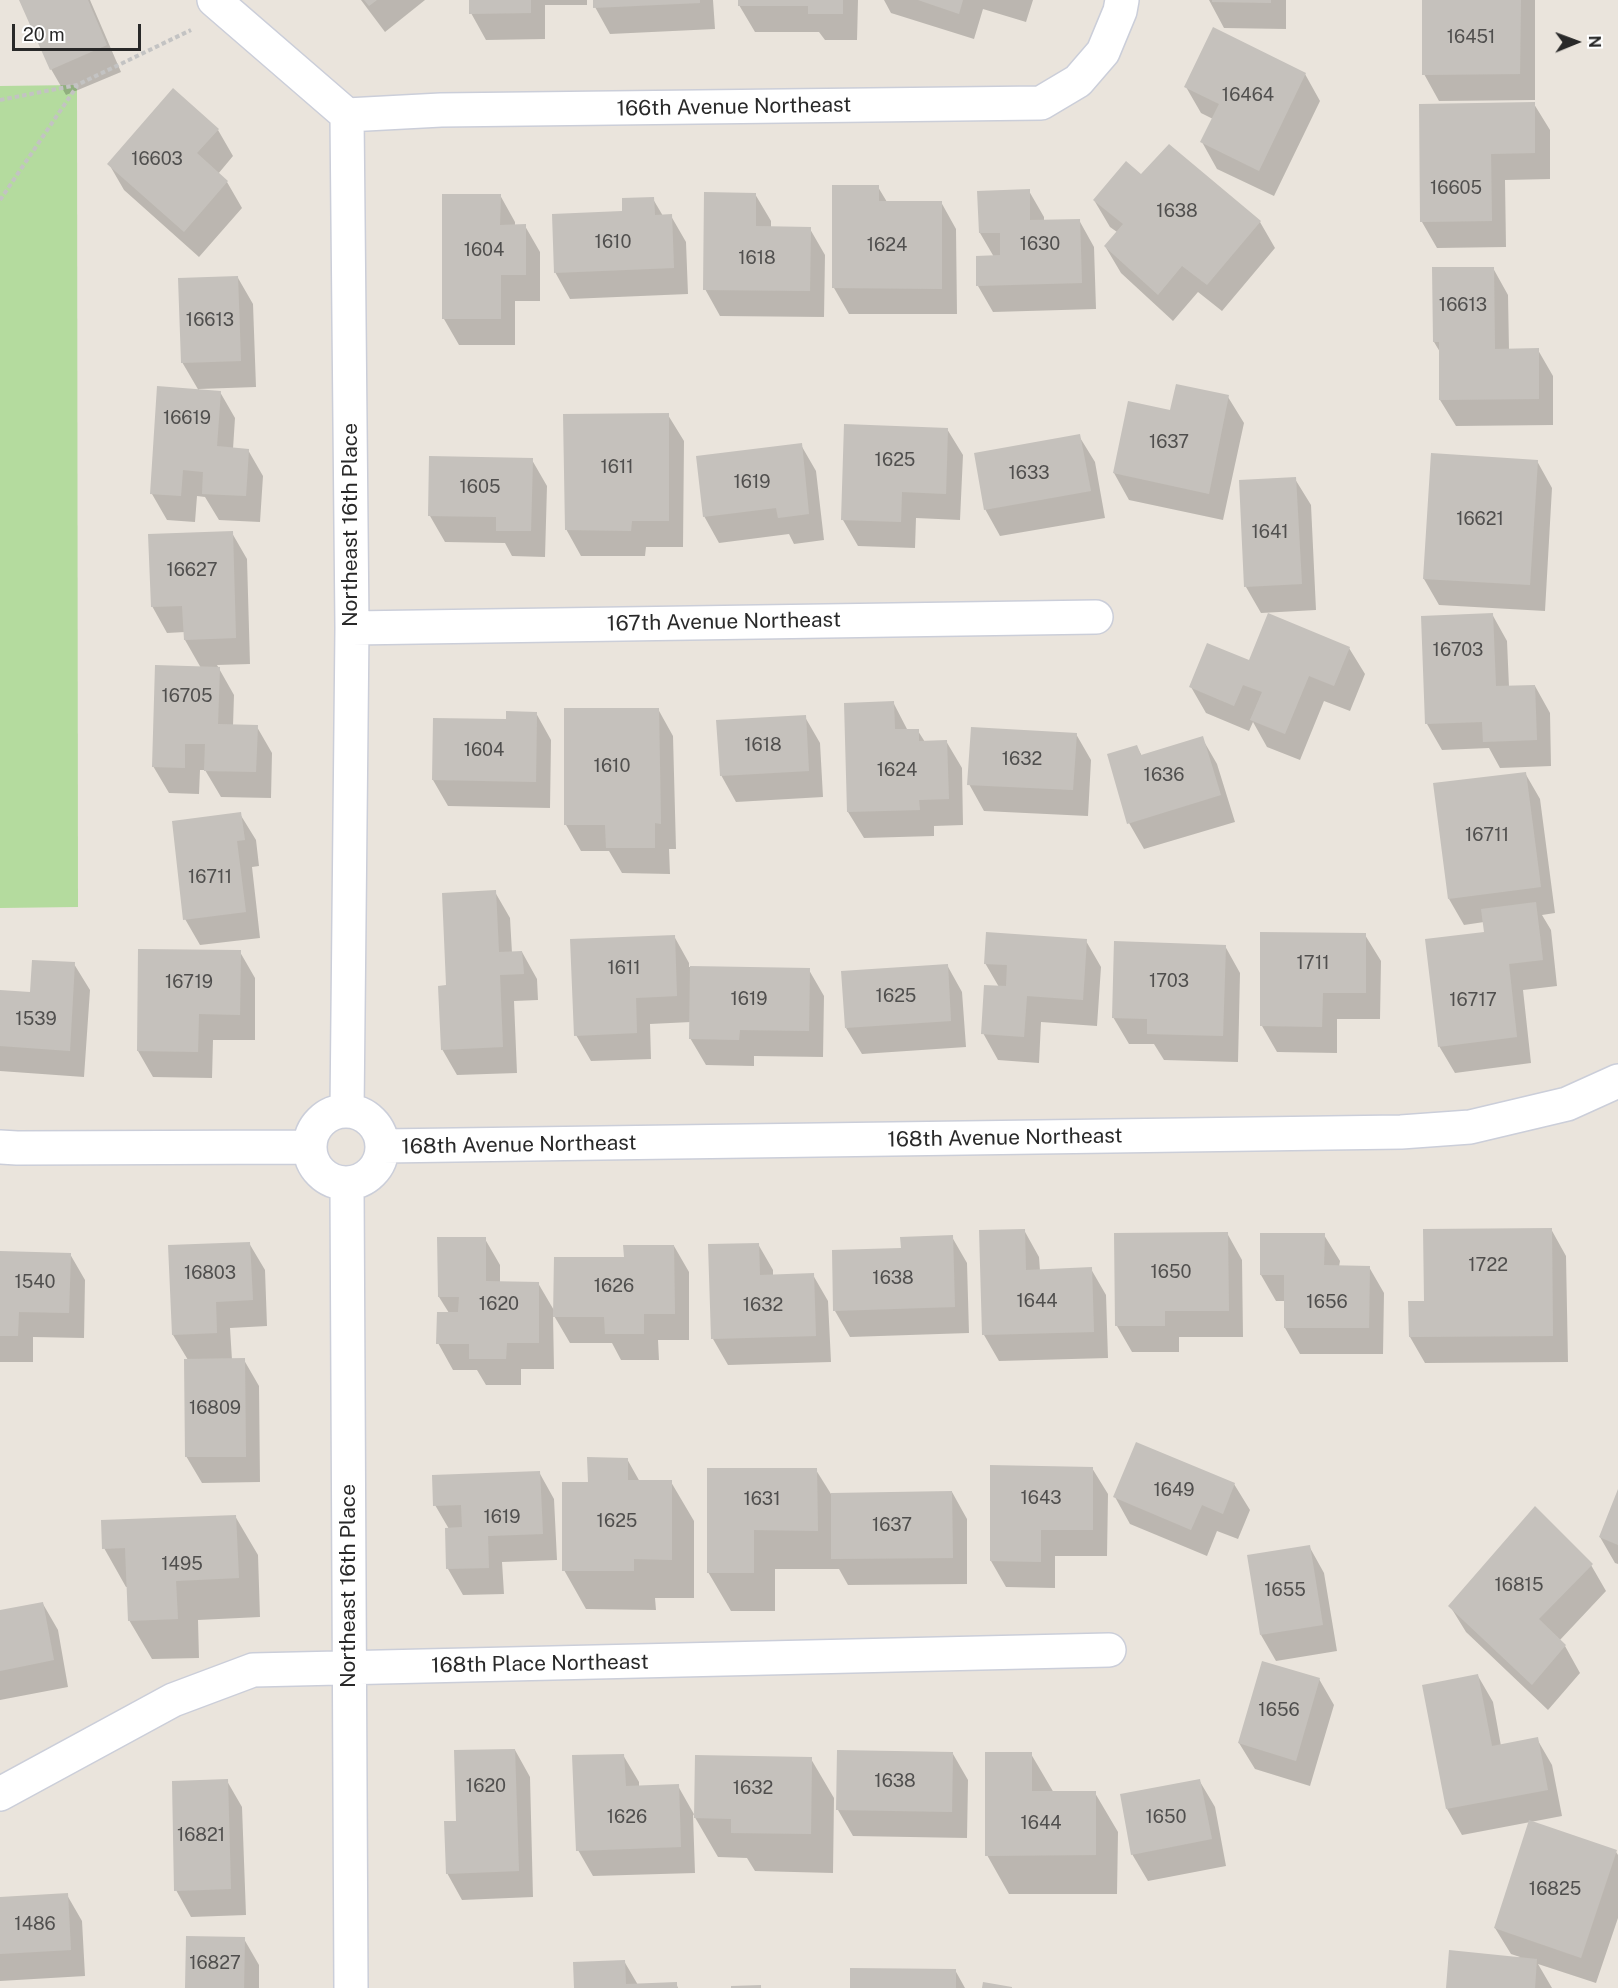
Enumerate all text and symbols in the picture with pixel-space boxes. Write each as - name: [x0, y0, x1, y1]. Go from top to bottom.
- scale bar: [15, 12, 144, 50]
- north arrow: [1546, 12, 1606, 72]
- text: 20 m: [23, 24, 65, 45]
- house number: 16451: [1447, 26, 1495, 48]
- text: N: [1585, 35, 1604, 48]
- house number: 16464: [1222, 84, 1274, 106]
- street label: 166th Avenue Northeast: [616, 92, 852, 122]
- house number: 16603: [131, 148, 183, 170]
- house number: 16605: [1430, 177, 1482, 199]
- house number: 1638: [1156, 200, 1198, 222]
- house number: 1610: [595, 231, 631, 253]
- house number: 1630: [1020, 233, 1060, 255]
- house number: 1624: [867, 234, 907, 256]
- house number: 1604: [464, 239, 504, 261]
- house number: 1618: [738, 247, 776, 269]
- house number: 16613: [1439, 294, 1487, 316]
- house number: 16613: [186, 309, 234, 331]
- house number: 16619: [163, 407, 211, 429]
- street label: Northeast 16th Place: [338, 423, 364, 627]
- house number: 1637: [1149, 431, 1189, 453]
- house number: 1625: [875, 449, 915, 471]
- house number: 1611: [600, 456, 634, 478]
- house number: 1633: [1009, 462, 1049, 484]
- house number: 1619: [733, 471, 771, 493]
- house number: 1605: [460, 476, 500, 498]
- house number: 16621: [1456, 508, 1504, 530]
- house number: 1641: [1251, 521, 1289, 543]
- house number: 16627: [166, 559, 218, 581]
- street label: 167th Avenue Northeast: [607, 607, 841, 637]
- house number: 16703: [1433, 639, 1483, 661]
- house number: 16705: [161, 685, 213, 707]
- house number: 1618: [744, 734, 782, 756]
- house number: 1604: [464, 739, 504, 761]
- house number: 1632: [1002, 748, 1042, 770]
- house number: 1610: [594, 755, 630, 777]
- house number: 1624: [877, 759, 917, 781]
- house number: 1636: [1144, 764, 1184, 786]
- house number: 16711: [1465, 824, 1509, 846]
- house number: 16711: [188, 866, 232, 888]
- house number: 1711: [1296, 952, 1330, 974]
- house number: 1611: [607, 957, 641, 979]
- house number: 1703: [1149, 970, 1189, 992]
- house number: 16719: [165, 971, 213, 993]
- house number: 1625: [876, 985, 916, 1007]
- house number: 1619: [730, 988, 768, 1010]
- house number: 16717: [1449, 989, 1497, 1011]
- house number: 1539: [15, 1008, 57, 1030]
- street label: 168th Avenue Northeast: [887, 1123, 1123, 1153]
- street label: 168th Avenue Northeast: [401, 1130, 637, 1160]
- house number: 1722: [1468, 1254, 1508, 1276]
- house number: 1650: [1150, 1261, 1192, 1283]
- house number: 16803: [184, 1262, 236, 1284]
- house number: 1638: [872, 1267, 914, 1289]
- house number: 1540: [14, 1271, 56, 1293]
- house number: 1626: [594, 1275, 634, 1297]
- house number: 1644: [1016, 1290, 1058, 1312]
- house number: 1656: [1306, 1291, 1348, 1313]
- house number: 1620: [479, 1293, 519, 1315]
- house number: 1632: [743, 1294, 783, 1316]
- house number: 16809: [189, 1397, 241, 1419]
- house number: 1649: [1153, 1479, 1195, 1501]
- street label: Northeast 16th Place: [336, 1484, 362, 1688]
- house number: 1643: [1020, 1487, 1062, 1509]
- house number: 1631: [743, 1488, 781, 1510]
- house number: 1619: [483, 1506, 521, 1528]
- house number: 1625: [597, 1510, 637, 1532]
- house number: 1637: [872, 1514, 912, 1536]
- house number: 1495: [161, 1553, 203, 1575]
- house number: 16815: [1495, 1574, 1543, 1596]
- house number: 1655: [1264, 1579, 1306, 1601]
- street label: 168th Place Northeast: [431, 1650, 649, 1678]
- house number: 1656: [1258, 1699, 1300, 1721]
- house number: 1638: [874, 1770, 916, 1792]
- house number: 1620: [466, 1775, 506, 1797]
- house number: 1632: [733, 1777, 773, 1799]
- house number: 1626: [607, 1806, 647, 1828]
- house number: 1650: [1145, 1806, 1187, 1828]
- house number: 1644: [1020, 1812, 1062, 1834]
- house number: 16821: [177, 1824, 225, 1846]
- house number: 16825: [1529, 1878, 1581, 1900]
- house number: 1486: [14, 1913, 56, 1935]
- house number: 16827: [189, 1952, 241, 1974]

